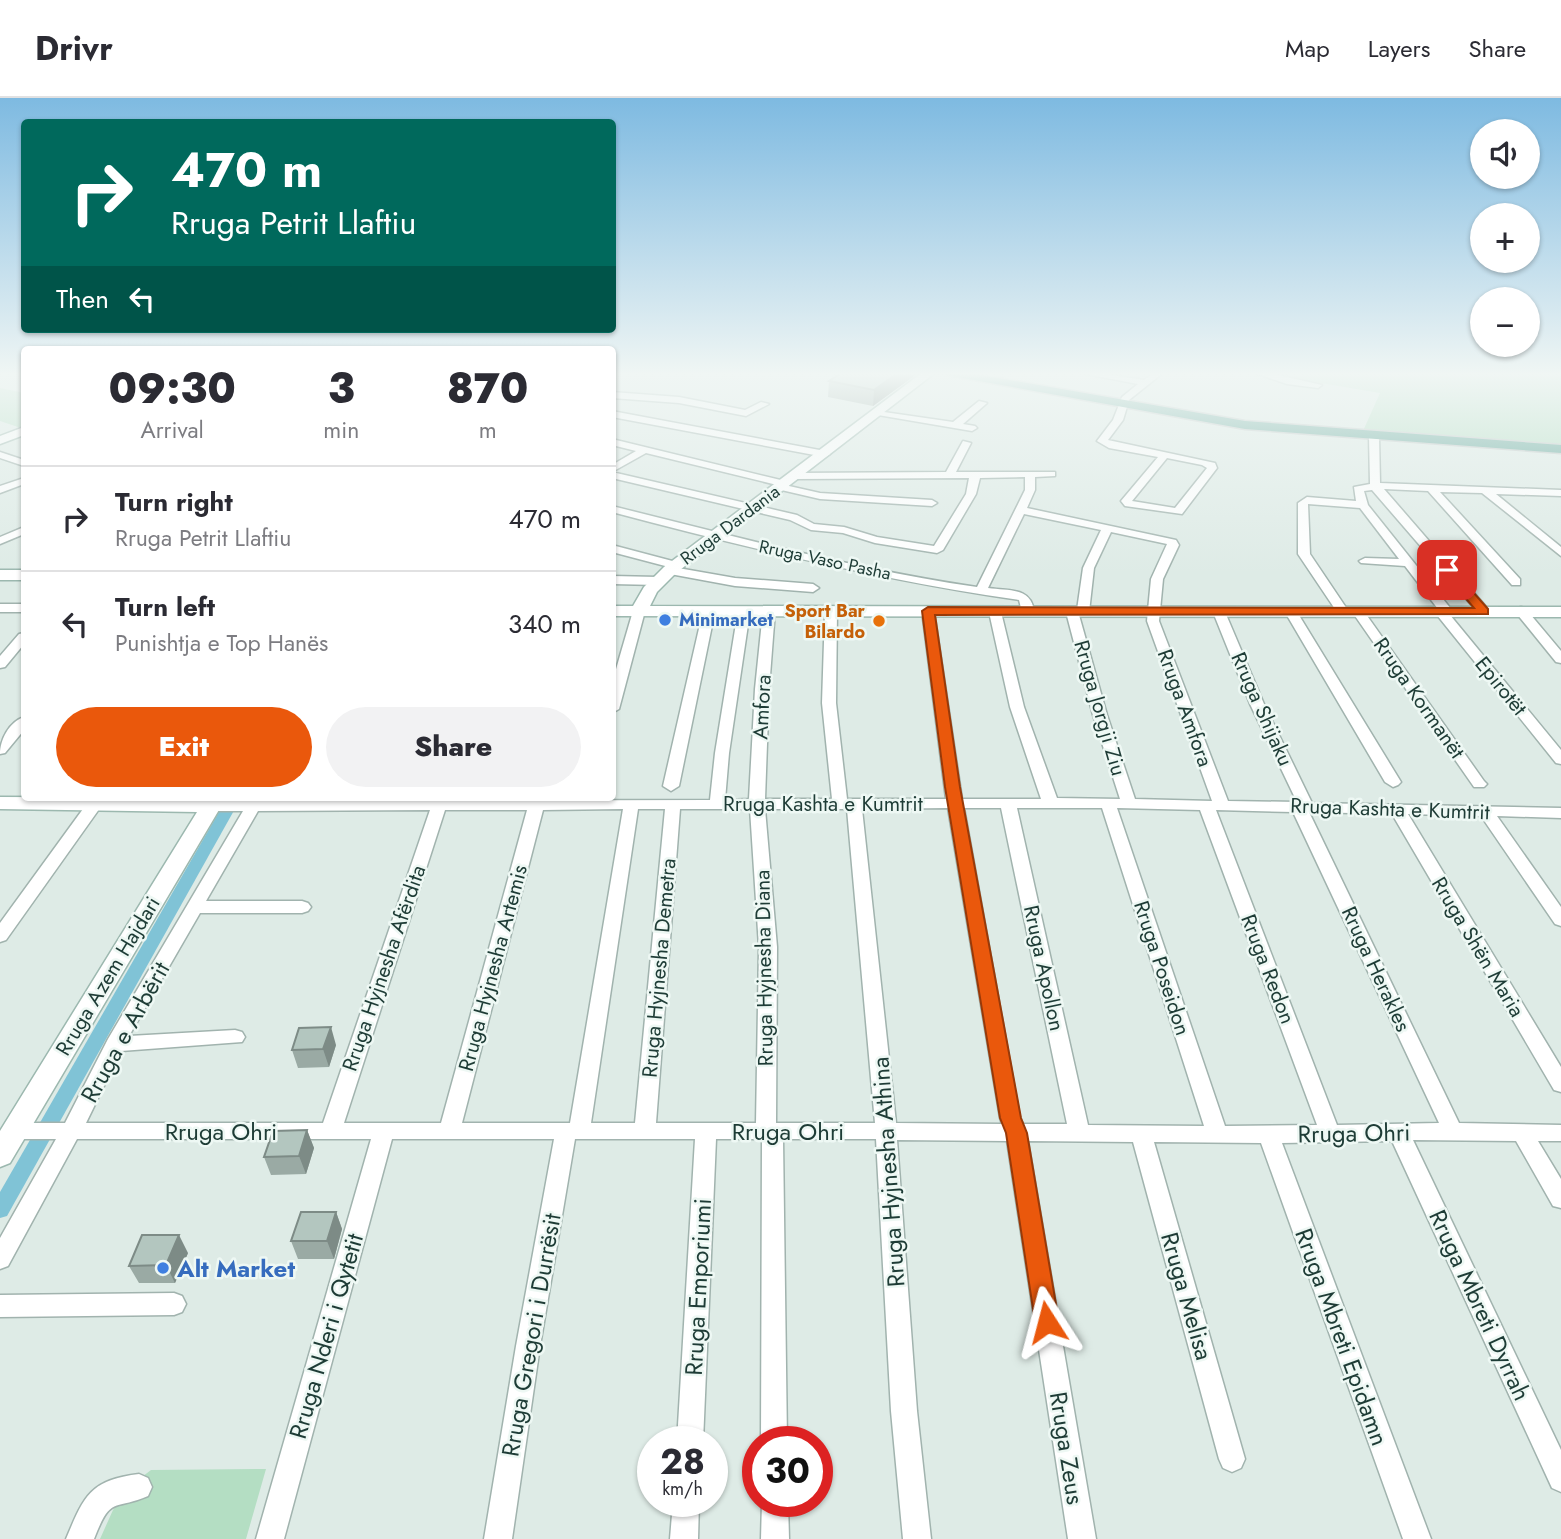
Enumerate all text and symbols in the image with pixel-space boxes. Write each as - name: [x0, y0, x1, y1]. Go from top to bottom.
- text: Drivr: [35, 25, 113, 72]
- text: Map: [1285, 31, 1330, 66]
- text: Layers: [1368, 31, 1430, 66]
- text: Share: [1468, 31, 1526, 66]
- map controls: [1470, 119, 1540, 357]
- button: sound: [1470, 119, 1540, 189]
- text: 470 m: [171, 135, 322, 205]
- icon: right: [56, 147, 147, 238]
- text: Rruga Petrit Llaftiu: [171, 200, 416, 246]
- button: +: [1470, 203, 1540, 273]
- text: Then: [56, 280, 109, 318]
- icon: left: [123, 280, 161, 318]
- button: −: [1470, 287, 1540, 357]
- text: 09:30: [109, 358, 236, 419]
- text: 3: [328, 358, 355, 419]
- text: 870: [447, 358, 528, 419]
- text: Arrival: [140, 413, 204, 447]
- text: min: [323, 413, 359, 447]
- text: m: [479, 413, 497, 447]
- street label: Rruga Dardania: [675, 479, 785, 571]
- text: Turn right: [115, 483, 233, 521]
- icon: right: [56, 500, 94, 538]
- text: 470 m: [509, 500, 581, 538]
- text: Rruga Petrit Llaftiu: [115, 521, 291, 555]
- street label: Rruga Vaso Pasha: [756, 533, 894, 587]
- pin: [1417, 540, 1477, 600]
- icon: arrive: [1428, 551, 1466, 589]
- text: Turn left: [115, 588, 215, 626]
- place label: Sport Bar Bilardo: [784, 598, 866, 645]
- icon: left: [56, 605, 94, 643]
- text: 340 m: [508, 605, 581, 643]
- place label: Minimarket: [679, 607, 774, 633]
- marker: Minimarket: [657, 612, 673, 628]
- marker: Sport Bar Bilardo: [871, 613, 887, 629]
- text: Punishtja e Top Hanës: [115, 626, 328, 660]
- street label: Rruga Kormanët: [1366, 631, 1472, 765]
- street label: Rruga Jorgji Ziu: [1066, 637, 1134, 779]
- street label: Rruga Amfora: [1150, 645, 1220, 771]
- street label: Rruga Shijaku: [1224, 647, 1300, 771]
- street label: Epirotët: [1468, 650, 1534, 722]
- street label: Amfora: [745, 674, 779, 740]
- button: Exit: [56, 707, 312, 787]
- button: Share: [326, 707, 581, 787]
- street label: Rruga Kashta e Kumtrit: [723, 789, 923, 819]
- street label: Rruga Kashta e Kumtrit: [1290, 791, 1490, 827]
- street label: Rruga Hyjnesha Demetra: [634, 857, 684, 1079]
- street label: Rruga Hyjnesha Afërdita: [335, 861, 433, 1075]
- street label: Rruga Hyjnesha Artemis: [451, 861, 535, 1075]
- street label: Rruga Hyjnesha Diana: [747, 869, 781, 1067]
- street label: Rruga Shën Maria: [1424, 871, 1532, 1023]
- street label: Rruga Azem Hajdari: [48, 891, 168, 1061]
- street label: Rruga Poseidon: [1126, 897, 1198, 1039]
- street label: Rruga Apollon: [1016, 902, 1072, 1034]
- street label: Rruga Herakles: [1334, 902, 1418, 1036]
- street label: Rruga Redon: [1233, 910, 1303, 1028]
- street label: Rruga e Arbërit: [72, 955, 178, 1109]
- street label: Rruga Hyjnesha Athina: [862, 1056, 914, 1288]
- street label: Rruga Ohri: [165, 1114, 277, 1149]
- street label: Rruga Ohri: [732, 1114, 844, 1149]
- street label: Rruga Ohri: [1297, 1115, 1411, 1151]
- street label: Rruga Emporiumi: [676, 1197, 720, 1377]
- street label: Rruga Mbreti Dyrrah: [1420, 1204, 1540, 1406]
- street label: Rruga Gregori i Durrësit: [492, 1210, 570, 1459]
- street label: Rruga Mbreti Epidamn: [1286, 1223, 1398, 1451]
- street label: Rruga Melisa: [1152, 1228, 1222, 1364]
- street label: Rruga Nderi i Qytetit: [280, 1229, 372, 1443]
- place label: Alt Market: [176, 1251, 295, 1286]
- marker: Alt Market: [155, 1260, 171, 1276]
- position arrow: [1010, 1285, 1084, 1359]
- street label: Rruga Zeus: [1041, 1389, 1093, 1507]
- speed limit sign: 30: [742, 1426, 833, 1517]
- text: 28: [660, 1437, 705, 1487]
- text: km/h: [662, 1476, 703, 1502]

